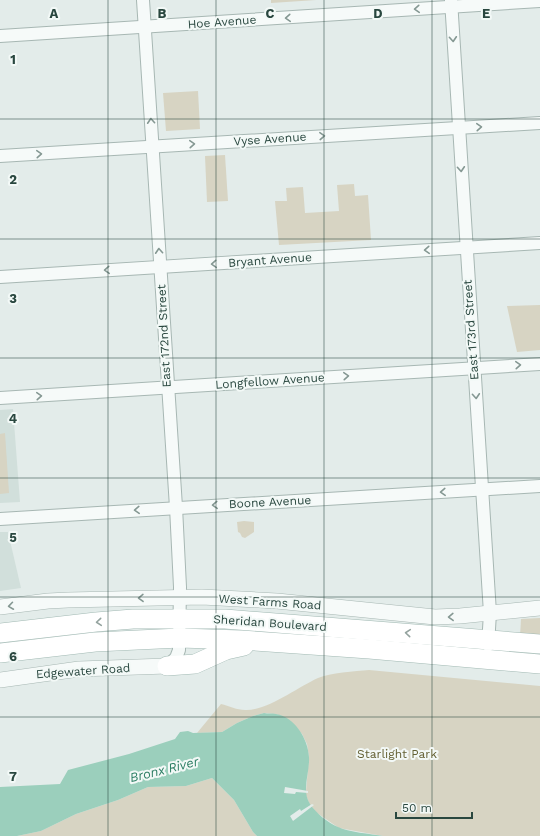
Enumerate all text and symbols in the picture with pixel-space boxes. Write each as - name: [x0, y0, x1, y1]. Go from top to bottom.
- one-way arrow: [414, 5, 420, 14]
- text: A: [50, 6, 59, 21]
- text: B: [158, 6, 167, 21]
- text: C: [266, 6, 275, 21]
- text: D: [373, 6, 383, 21]
- text: E: [482, 6, 490, 21]
- street label: Hoe Avenue: [187, 13, 257, 31]
- one-way arrow: [285, 13, 291, 22]
- one-way arrow: [449, 36, 457, 42]
- text: 1: [10, 52, 16, 67]
- one-way arrow: [147, 118, 156, 124]
- one-way arrow: [476, 122, 482, 131]
- street label: Vyse Avenue: [233, 129, 307, 149]
- one-way arrow: [319, 132, 325, 141]
- one-way arrow: [189, 140, 195, 149]
- one-way arrow: [36, 149, 42, 158]
- one-way arrow: [457, 166, 466, 172]
- text: 2: [9, 172, 17, 187]
- one-way arrow: [424, 245, 430, 254]
- one-way arrow: [155, 248, 164, 254]
- street label: Bryant Avenue: [228, 250, 312, 270]
- one-way arrow: [211, 259, 217, 268]
- one-way arrow: [104, 266, 110, 275]
- street label: East 173rd Street: [461, 279, 481, 381]
- street label: East 172nd Street: [154, 284, 174, 388]
- text: 3: [9, 291, 17, 306]
- one-way arrow: [515, 361, 521, 370]
- street label: Longfellow Avenue: [215, 370, 325, 392]
- one-way arrow: [343, 372, 349, 381]
- one-way arrow: [36, 391, 42, 400]
- one-way arrow: [471, 393, 480, 399]
- text: 4: [9, 411, 18, 426]
- one-way arrow: [440, 487, 446, 496]
- street label: Boone Avenue: [228, 493, 312, 511]
- one-way arrow: [212, 501, 218, 509]
- one-way arrow: [134, 505, 140, 514]
- text: 5: [9, 530, 17, 545]
- street label: West Farms Road: [218, 591, 322, 613]
- one-way arrow: [138, 594, 144, 602]
- one-way arrow: [8, 601, 14, 610]
- street label: Sheridan Boulevard: [213, 612, 327, 634]
- one-way arrow: [448, 612, 454, 621]
- one-way arrow: [96, 617, 102, 626]
- one-way arrow: [405, 629, 411, 638]
- text: 6: [9, 649, 17, 664]
- street label: Edgewater Road: [35, 661, 131, 681]
- park label: Starlight Park: [357, 747, 437, 761]
- water label: Bronx River: [128, 753, 201, 785]
- text: 7: [9, 769, 17, 784]
- scale bar: [396, 794, 472, 820]
- text: 50 m: [402, 801, 432, 815]

